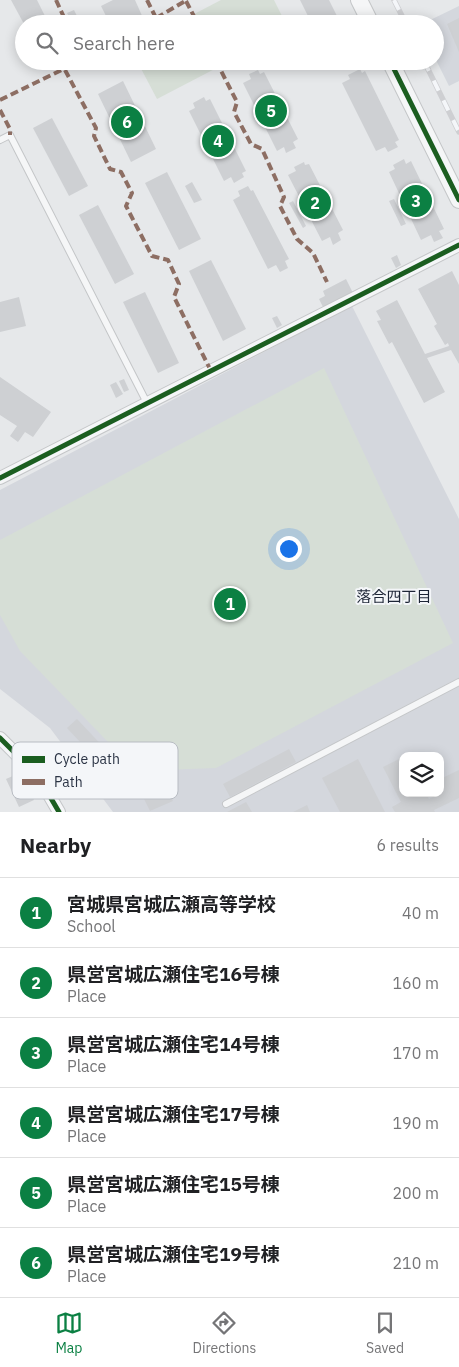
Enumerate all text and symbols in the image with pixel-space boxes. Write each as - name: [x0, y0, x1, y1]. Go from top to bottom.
- search box: [15, 15, 444, 70]
- icon: search: [33, 29, 61, 57]
- text: Search here: [73, 31, 175, 55]
- pin: 5: [255, 92, 287, 130]
- pin: 6: [111, 103, 143, 141]
- pin: 4: [202, 122, 234, 160]
- pin: 3: [400, 182, 432, 220]
- pin: 2: [299, 184, 331, 222]
- your location: [276, 536, 302, 562]
- pin: 1: [214, 585, 246, 623]
- district label: 落合四丁目: [356, 587, 432, 606]
- legend: [12, 742, 178, 799]
- text: Cycle path: [54, 750, 120, 768]
- map controls: [399, 752, 444, 797]
- button: layers: [399, 752, 444, 797]
- text: Path: [54, 773, 83, 791]
- text: Nearby: [20, 831, 91, 859]
- text: 6 results: [376, 835, 439, 855]
- text: 宮城県宮城広瀬高等学校: [67, 892, 276, 916]
- text: 1: [31, 903, 41, 923]
- text: 40 m: [402, 903, 439, 923]
- text: School: [67, 916, 116, 936]
- text: 県営宮城広瀬住宅16号棟: [67, 962, 280, 986]
- text: 2: [31, 973, 41, 993]
- text: 160 m: [392, 973, 439, 993]
- text: Place: [67, 986, 106, 1006]
- text: 県営宮城広瀬住宅14号棟: [67, 1032, 280, 1056]
- text: 3: [31, 1043, 41, 1063]
- text: 170 m: [392, 1043, 439, 1063]
- text: Place: [67, 1056, 106, 1076]
- text: 県営宮城広瀬住宅17号棟: [67, 1102, 280, 1126]
- text: 4: [31, 1113, 41, 1133]
- text: 190 m: [392, 1113, 439, 1133]
- text: Place: [67, 1126, 106, 1146]
- text: 県営宮城広瀬住宅15号棟: [67, 1172, 280, 1196]
- text: 5: [31, 1183, 41, 1203]
- text: 200 m: [392, 1183, 439, 1203]
- text: Place: [67, 1196, 106, 1216]
- text: 県営宮城広瀬住宅19号棟: [67, 1242, 280, 1266]
- text: 6: [31, 1253, 41, 1273]
- text: 210 m: [392, 1253, 439, 1273]
- text: Place: [67, 1266, 106, 1286]
- tab: Map: [55, 1309, 83, 1357]
- tab: Directions: [193, 1309, 256, 1357]
- tab: Saved: [366, 1309, 404, 1357]

